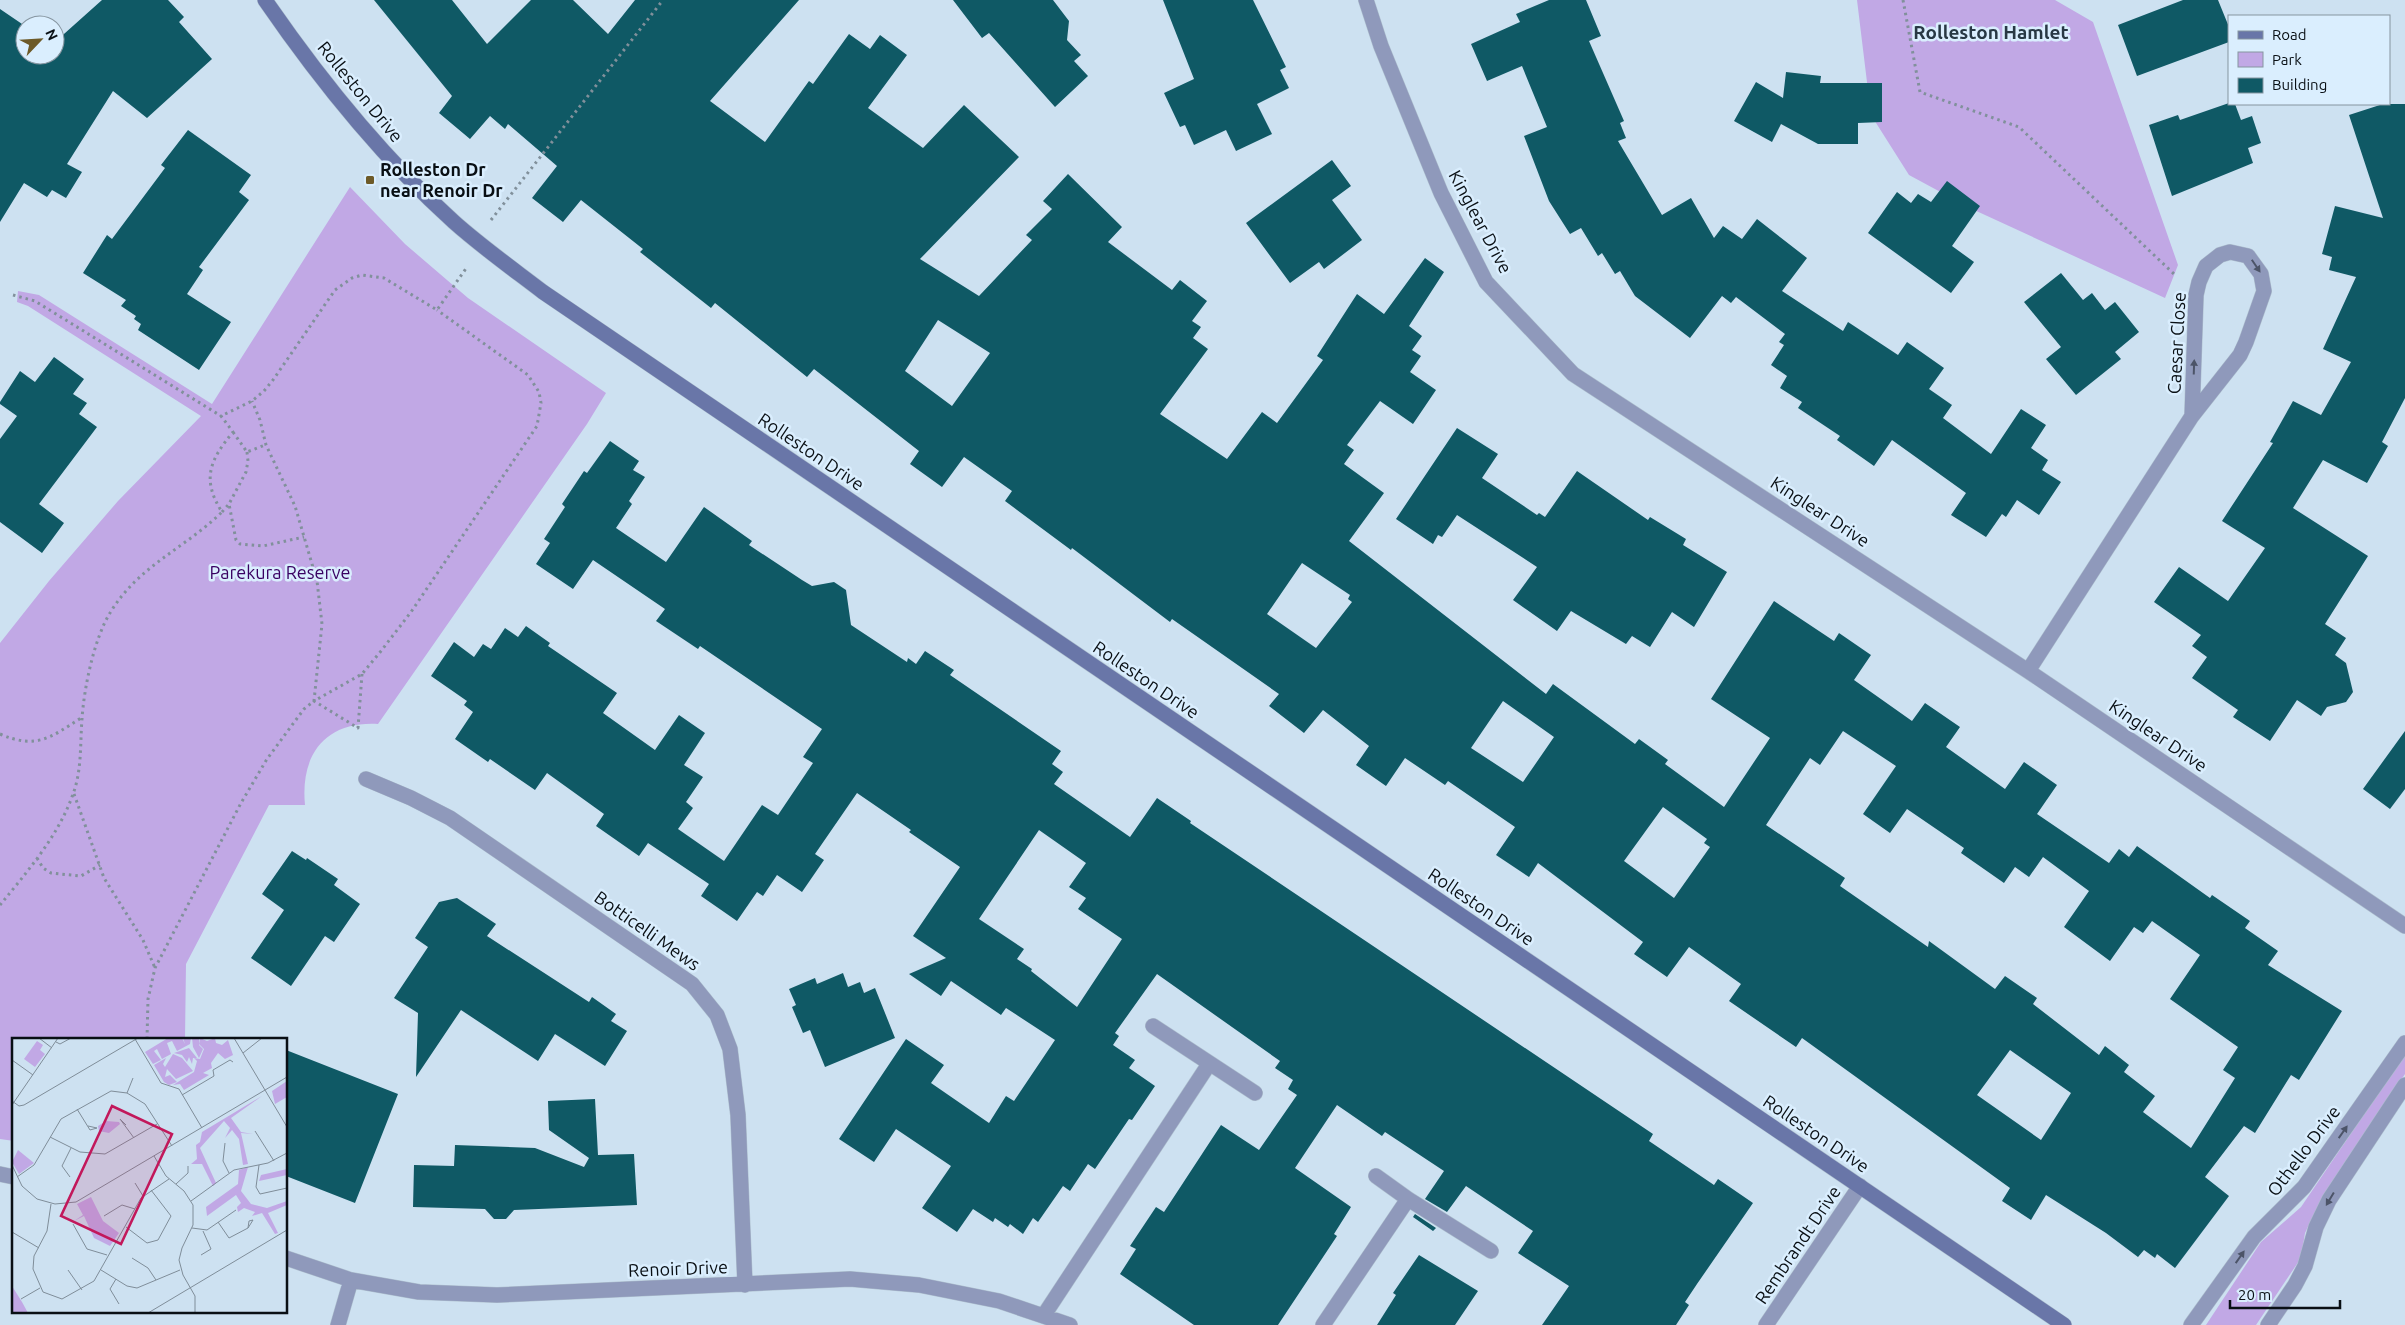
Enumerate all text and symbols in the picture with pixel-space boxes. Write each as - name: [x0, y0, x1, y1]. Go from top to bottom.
- north arrow: [15, 15, 65, 65]
- legend: [2228, 15, 2390, 105]
- district label: Rolleston Hamlet: [1913, 21, 2069, 43]
- text: N: [42, 26, 61, 43]
- text: Road: [2272, 26, 2307, 43]
- street label: Rolleston Drive: [314, 37, 407, 146]
- text: Park: [2272, 51, 2302, 68]
- text: Building: [2272, 76, 2327, 93]
- place label: Rolleston Dr near Renoir Dr: [380, 159, 503, 200]
- street label: Kinglear Drive: [1445, 167, 1516, 276]
- marker: Rolleston Dr near Renoir Dr: [364, 174, 376, 186]
- one-way arrow: [2251, 259, 2260, 273]
- street label: Caesar Close: [2163, 291, 2189, 395]
- one-way arrow: [2190, 359, 2198, 375]
- street label: Rolleston Drive: [755, 408, 868, 494]
- street label: Kinglear Drive: [1767, 472, 1874, 551]
- park label: Parekura Reserve: [210, 562, 350, 582]
- street label: Rolleston Drive: [1090, 636, 1203, 722]
- street label: Kinglear Drive: [2106, 695, 2211, 775]
- street label: Rolleston Drive: [1425, 863, 1538, 949]
- street label: Botticelli Mews: [591, 886, 704, 974]
- inset map: [12, 1038, 288, 1312]
- street label: Rolleston Drive: [1760, 1090, 1873, 1176]
- street label: Othello Drive: [2263, 1101, 2344, 1200]
- one-way arrow: [2338, 1125, 2348, 1139]
- street label: Rembrandt Drive: [1750, 1182, 1844, 1307]
- one-way arrow: [2326, 1192, 2335, 1205]
- one-way arrow: [2235, 1250, 2245, 1264]
- street label: Renoir Drive: [628, 1256, 728, 1280]
- scale bar: [2230, 1278, 2340, 1310]
- text: 20 m: [2238, 1286, 2271, 1303]

